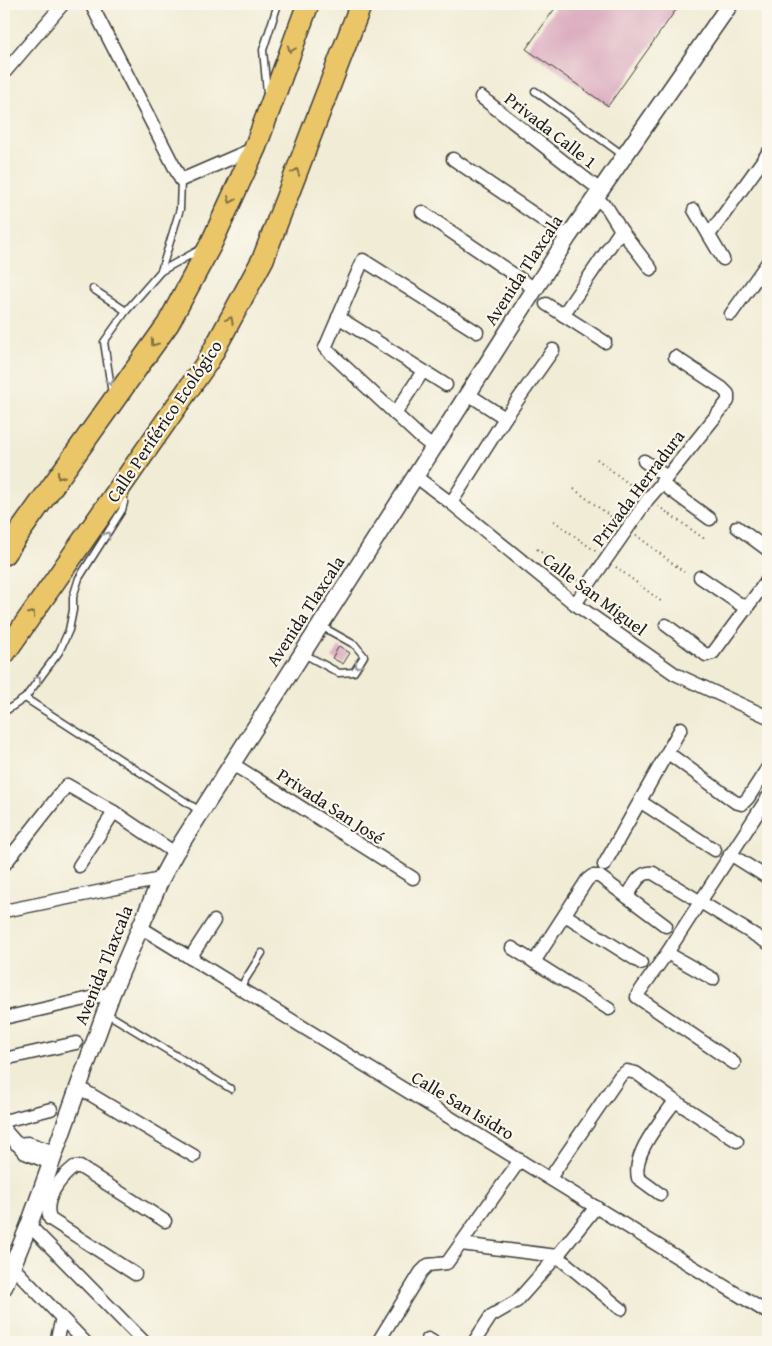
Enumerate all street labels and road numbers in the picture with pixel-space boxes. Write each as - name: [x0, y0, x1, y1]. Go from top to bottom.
- street label: Privada Calle 1: [499, 85, 603, 175]
- street label: Avenida Tlaxcala: [477, 209, 569, 331]
- street label: Calle Periférico Ecológico: [99, 334, 229, 508]
- street label: Privada Herradura: [585, 424, 691, 552]
- street label: Calle San Miguel: [537, 546, 653, 642]
- street label: Avenida Tlaxcala: [259, 550, 351, 672]
- street label: Privada San José: [272, 761, 390, 851]
- street label: Avenida Tlaxcala: [67, 901, 140, 1029]
- street label: Calle San Isidro: [406, 1064, 520, 1146]

